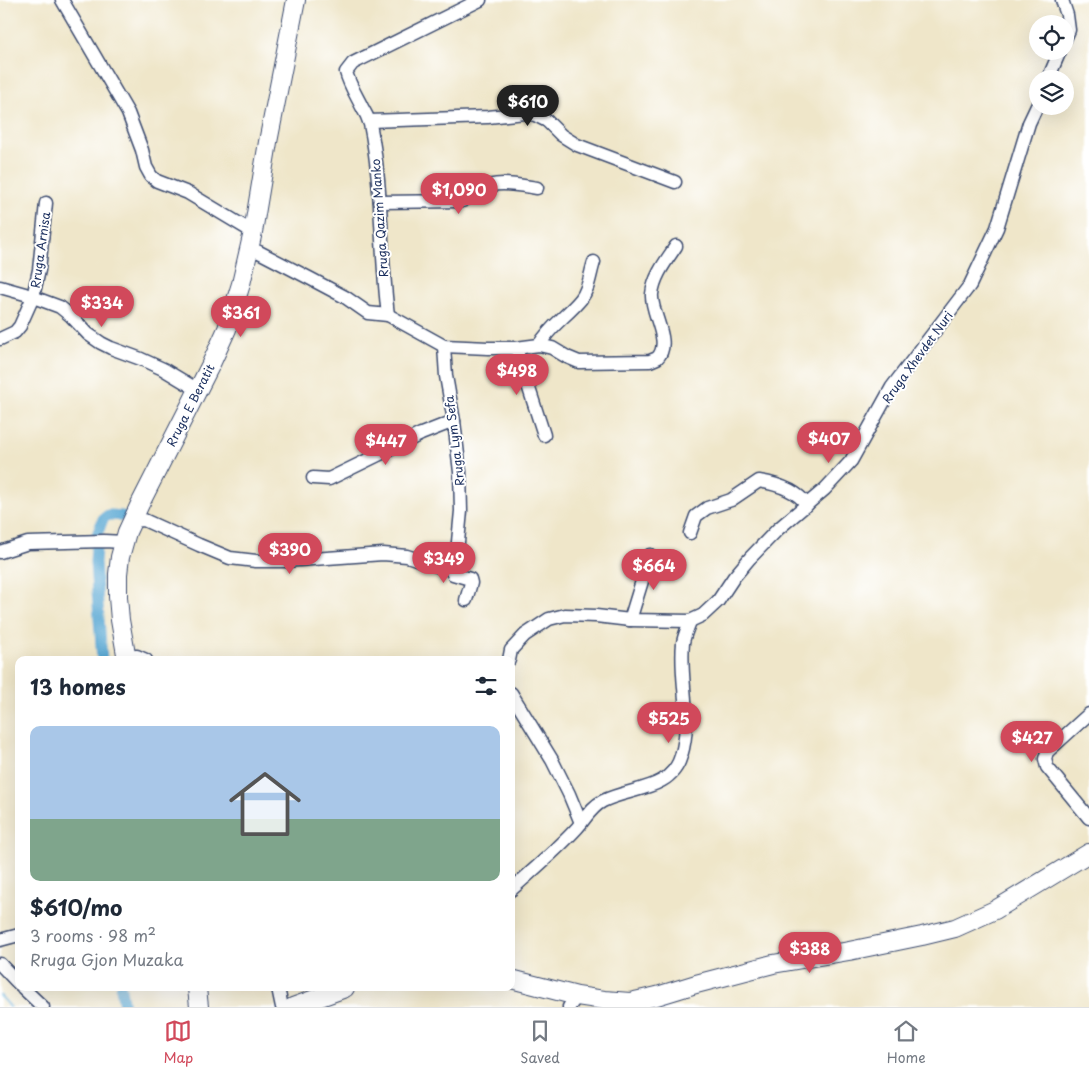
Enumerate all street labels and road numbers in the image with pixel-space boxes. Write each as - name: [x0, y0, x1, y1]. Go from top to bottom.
- street label: Rruga Qazim Manko: [366, 158, 392, 278]
- street label: Rruga Arnisa: [26, 210, 54, 289]
- street label: Rruga Xhevdet Nuri: [877, 307, 957, 407]
- street label: Rruga E Beratit: [161, 361, 219, 449]
- street label: Rruga Lym Sefa: [439, 394, 468, 487]

